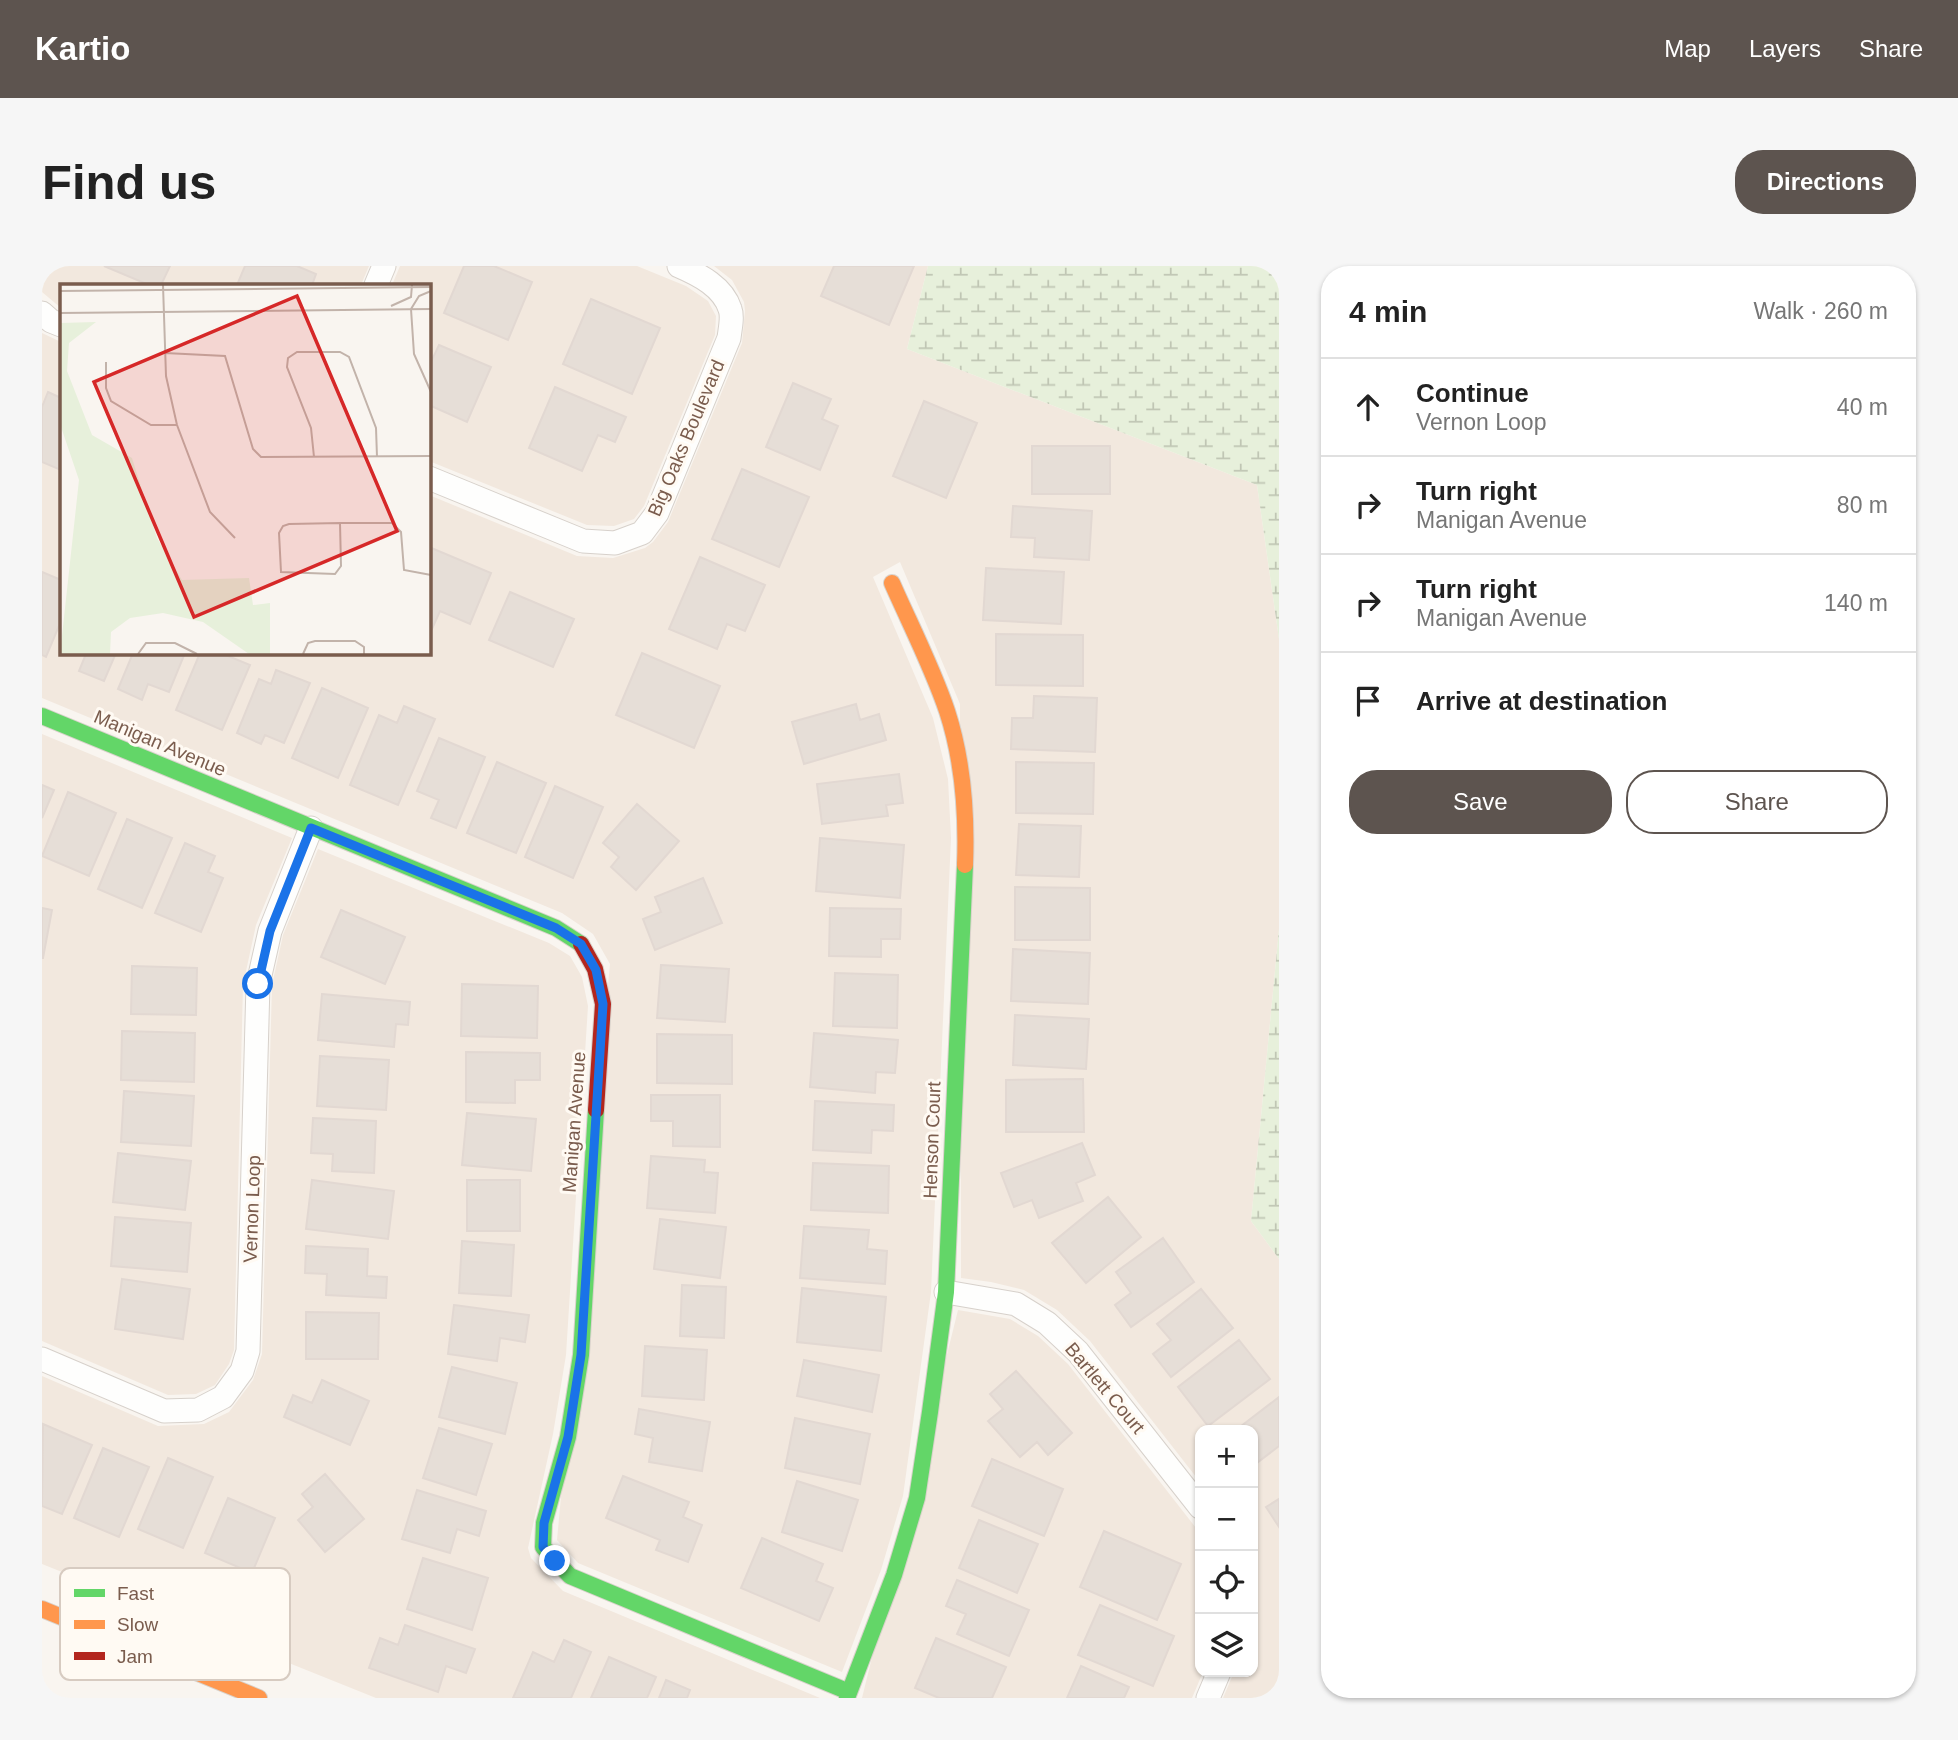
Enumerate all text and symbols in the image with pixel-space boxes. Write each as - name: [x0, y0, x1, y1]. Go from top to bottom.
- text: Kartio: [35, 30, 130, 67]
- text: Map: [1664, 35, 1711, 62]
- text: Layers: [1749, 35, 1821, 62]
- text: Share: [1859, 35, 1923, 62]
- button: Directions: [1735, 150, 1916, 214]
- text: Find us: [42, 155, 216, 209]
- inset map: [60, 284, 430, 654]
- text: 4 min: [1349, 295, 1427, 328]
- text: Walk · 260 m: [1753, 298, 1888, 324]
- street label: Big Oaks Boulevard: [644, 357, 728, 519]
- text: Continue: [1416, 378, 1529, 408]
- icon: ahead: [1349, 388, 1387, 426]
- text: 40 m: [1837, 394, 1888, 420]
- text: Vernon Loop: [1416, 409, 1546, 435]
- text: Turn right: [1416, 476, 1537, 506]
- icon: right: [1349, 486, 1387, 524]
- text: 80 m: [1837, 492, 1888, 518]
- text: Manigan Avenue: [1416, 507, 1587, 533]
- text: Turn right: [1416, 574, 1537, 604]
- icon: right: [1349, 584, 1387, 622]
- text: 140 m: [1824, 590, 1888, 616]
- text: Manigan Avenue: [1416, 605, 1587, 631]
- icon: arrive: [1349, 682, 1387, 720]
- text: Arrive at destination: [1416, 686, 1667, 716]
- street label: Manigan Avenue: [91, 706, 229, 780]
- button: Save: [1349, 770, 1612, 834]
- button: Share: [1626, 770, 1888, 834]
- route start: [242, 968, 273, 999]
- street label: Manigan Avenue: [559, 1051, 589, 1193]
- street label: Henson Court: [919, 1080, 945, 1199]
- street label: Vernon Loop: [240, 1155, 264, 1263]
- street label: Bartlett Court: [1061, 1338, 1149, 1438]
- map controls: [1195, 1425, 1258, 1677]
- button: +: [1195, 1425, 1258, 1488]
- button: −: [1195, 1488, 1258, 1551]
- route end: [539, 1545, 570, 1576]
- button: locate: [1195, 1551, 1258, 1614]
- legend: [60, 1568, 290, 1680]
- text: Fast: [117, 1583, 155, 1604]
- text: Slow: [117, 1614, 158, 1635]
- button: layers: [1195, 1614, 1258, 1677]
- text: Jam: [117, 1646, 153, 1667]

